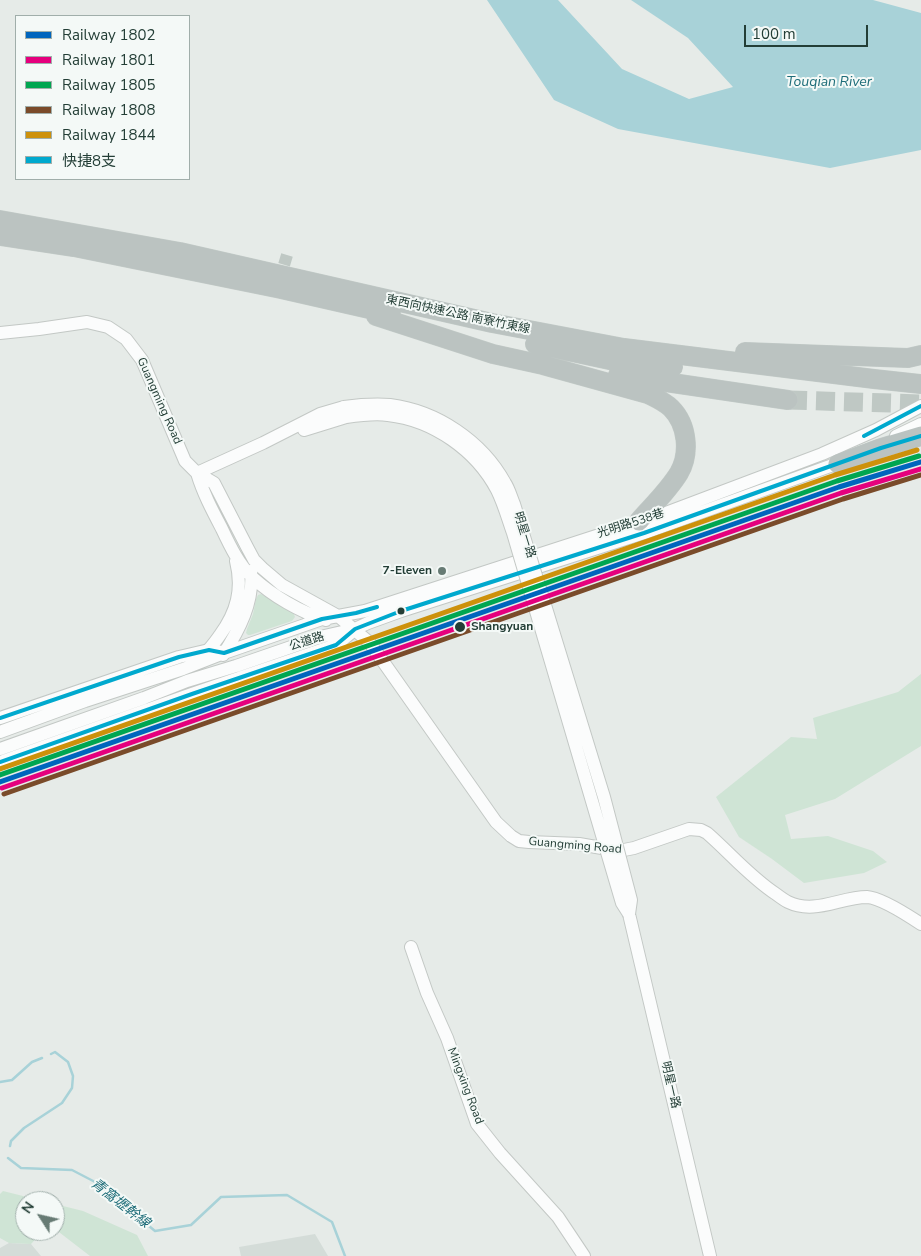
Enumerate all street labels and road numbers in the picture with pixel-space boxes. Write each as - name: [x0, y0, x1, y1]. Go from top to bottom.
- street label: 東西向快速公路 南寮竹東線: [385, 293, 531, 337]
- street label: Guangming Road: [133, 355, 185, 447]
- street label: 光明路538巷: [596, 506, 666, 542]
- street label: 明星一路: [510, 510, 538, 560]
- street label: 公道路: [288, 630, 326, 654]
- street label: Guangming Road: [528, 835, 622, 857]
- street label: Mingxing Road: [444, 1046, 486, 1126]
- street label: 明星一路: [658, 1060, 682, 1110]

